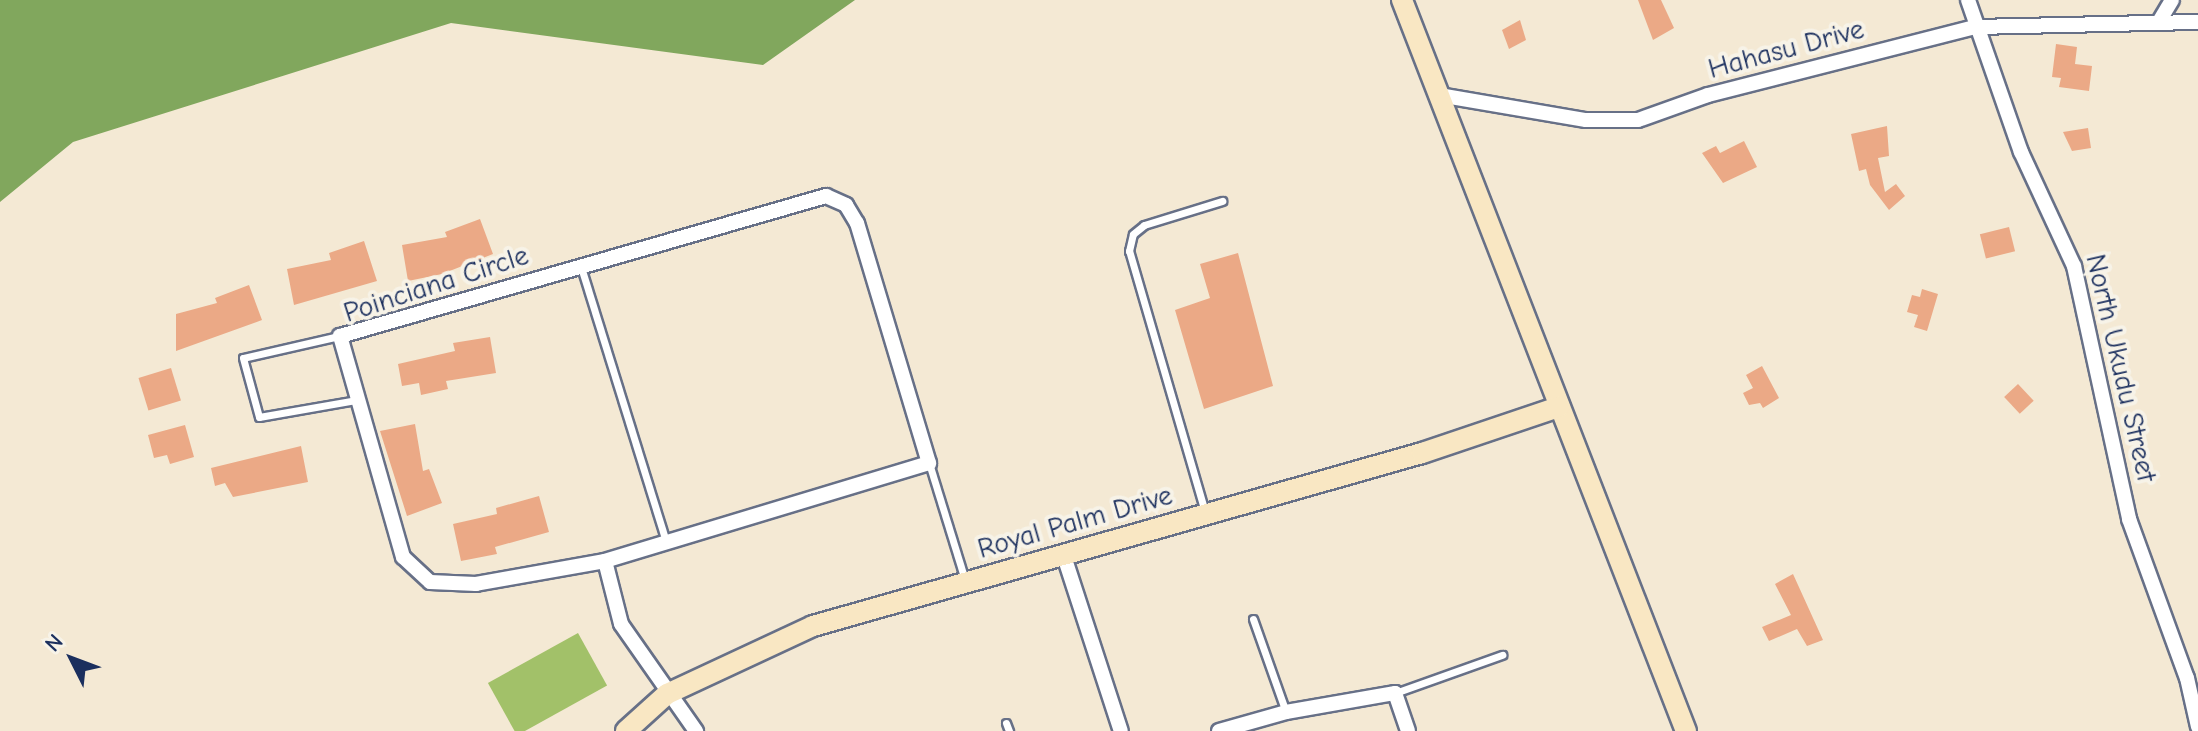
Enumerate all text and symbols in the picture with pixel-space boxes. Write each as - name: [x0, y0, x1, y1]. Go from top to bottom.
- street label: Hahasu Drive: [1705, 12, 1867, 86]
- street label: Poinciana Circle: [339, 238, 533, 330]
- street label: North Ukudu Street: [2078, 251, 2164, 485]
- street label: Royal Palm Drive: [974, 478, 1176, 566]
- north arrow: [32, 619, 112, 699]
- text: N: [40, 629, 69, 657]

